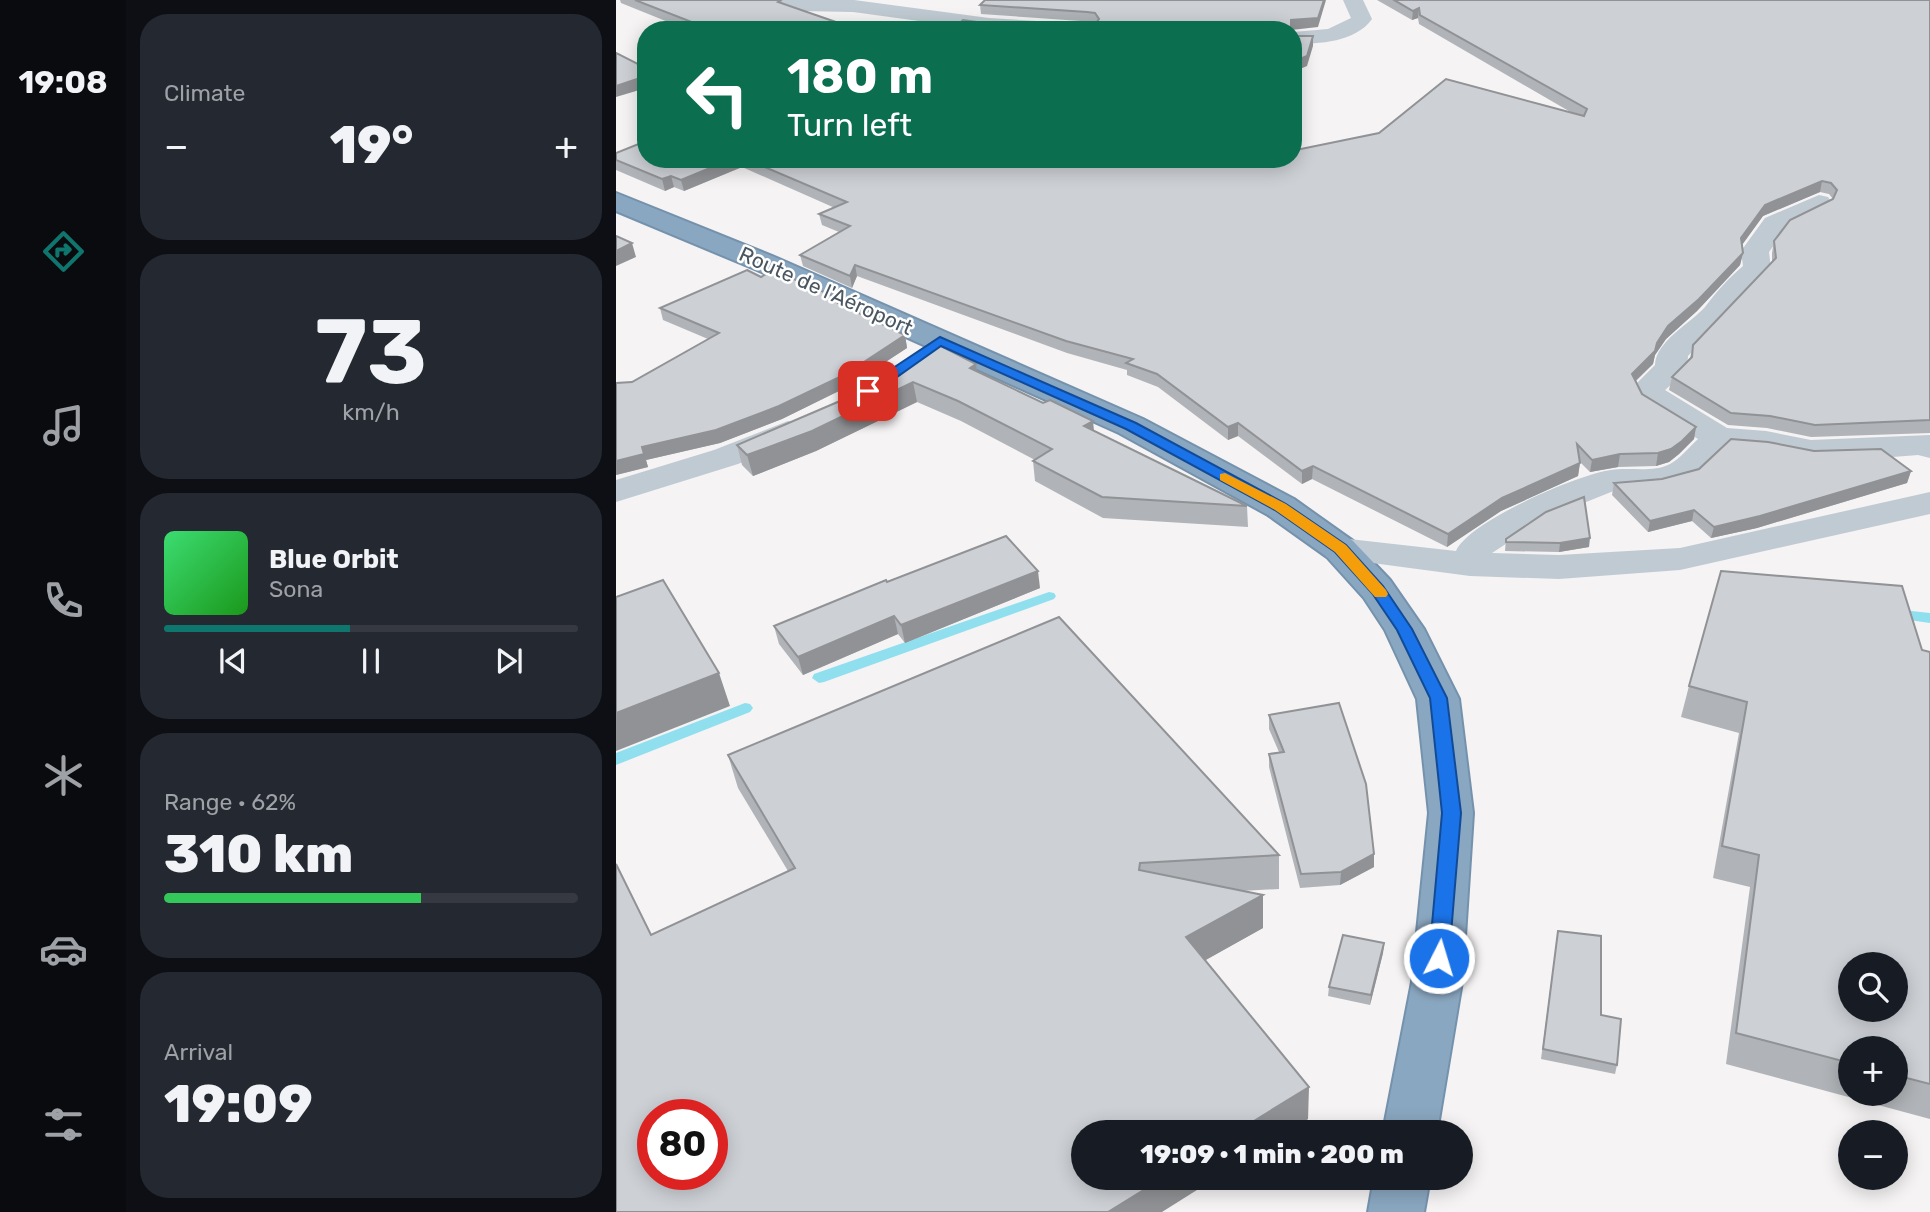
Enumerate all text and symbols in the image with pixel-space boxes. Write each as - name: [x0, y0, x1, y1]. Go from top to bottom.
- text: 180 m: [787, 47, 933, 105]
- icon: left: [672, 49, 763, 140]
- text: 19:08: [18, 63, 108, 101]
- text: Climate: [164, 79, 245, 107]
- text: Turn left: [787, 106, 912, 144]
- text: 19°: [330, 114, 413, 176]
- text: −: [164, 123, 189, 169]
- text: +: [554, 123, 578, 169]
- icon: directions: [39, 227, 88, 276]
- street label: Route de l'Aéroport: [736, 241, 917, 340]
- text: 73: [315, 298, 427, 406]
- pin: [838, 361, 898, 421]
- icon: arrive: [849, 372, 887, 410]
- text: km/h: [342, 398, 400, 426]
- icon: music: [39, 401, 88, 450]
- text: Blue Orbit: [269, 544, 399, 575]
- text: Sona: [269, 575, 323, 603]
- icon: phone: [39, 576, 88, 625]
- icon: previous: [214, 642, 252, 680]
- icon: pause: [352, 642, 390, 680]
- icon: next: [490, 642, 528, 680]
- icon: climate: [39, 751, 88, 800]
- text: Range · 62%: [164, 788, 296, 816]
- text: 310 km: [164, 823, 353, 885]
- position arrow: [1402, 921, 1476, 995]
- icon: car: [39, 925, 88, 974]
- map controls: [1838, 952, 1908, 1190]
- button: search: [1838, 952, 1908, 1022]
- button: +: [1838, 1036, 1908, 1106]
- text: Arrival: [164, 1038, 233, 1066]
- text: 19:09: [164, 1073, 313, 1135]
- speed limit sign: 80: [637, 1099, 728, 1190]
- icon: filters: [39, 1100, 88, 1149]
- button: −: [1838, 1120, 1908, 1190]
- text: 19:09 · 1 min · 200 m: [1140, 1139, 1404, 1170]

